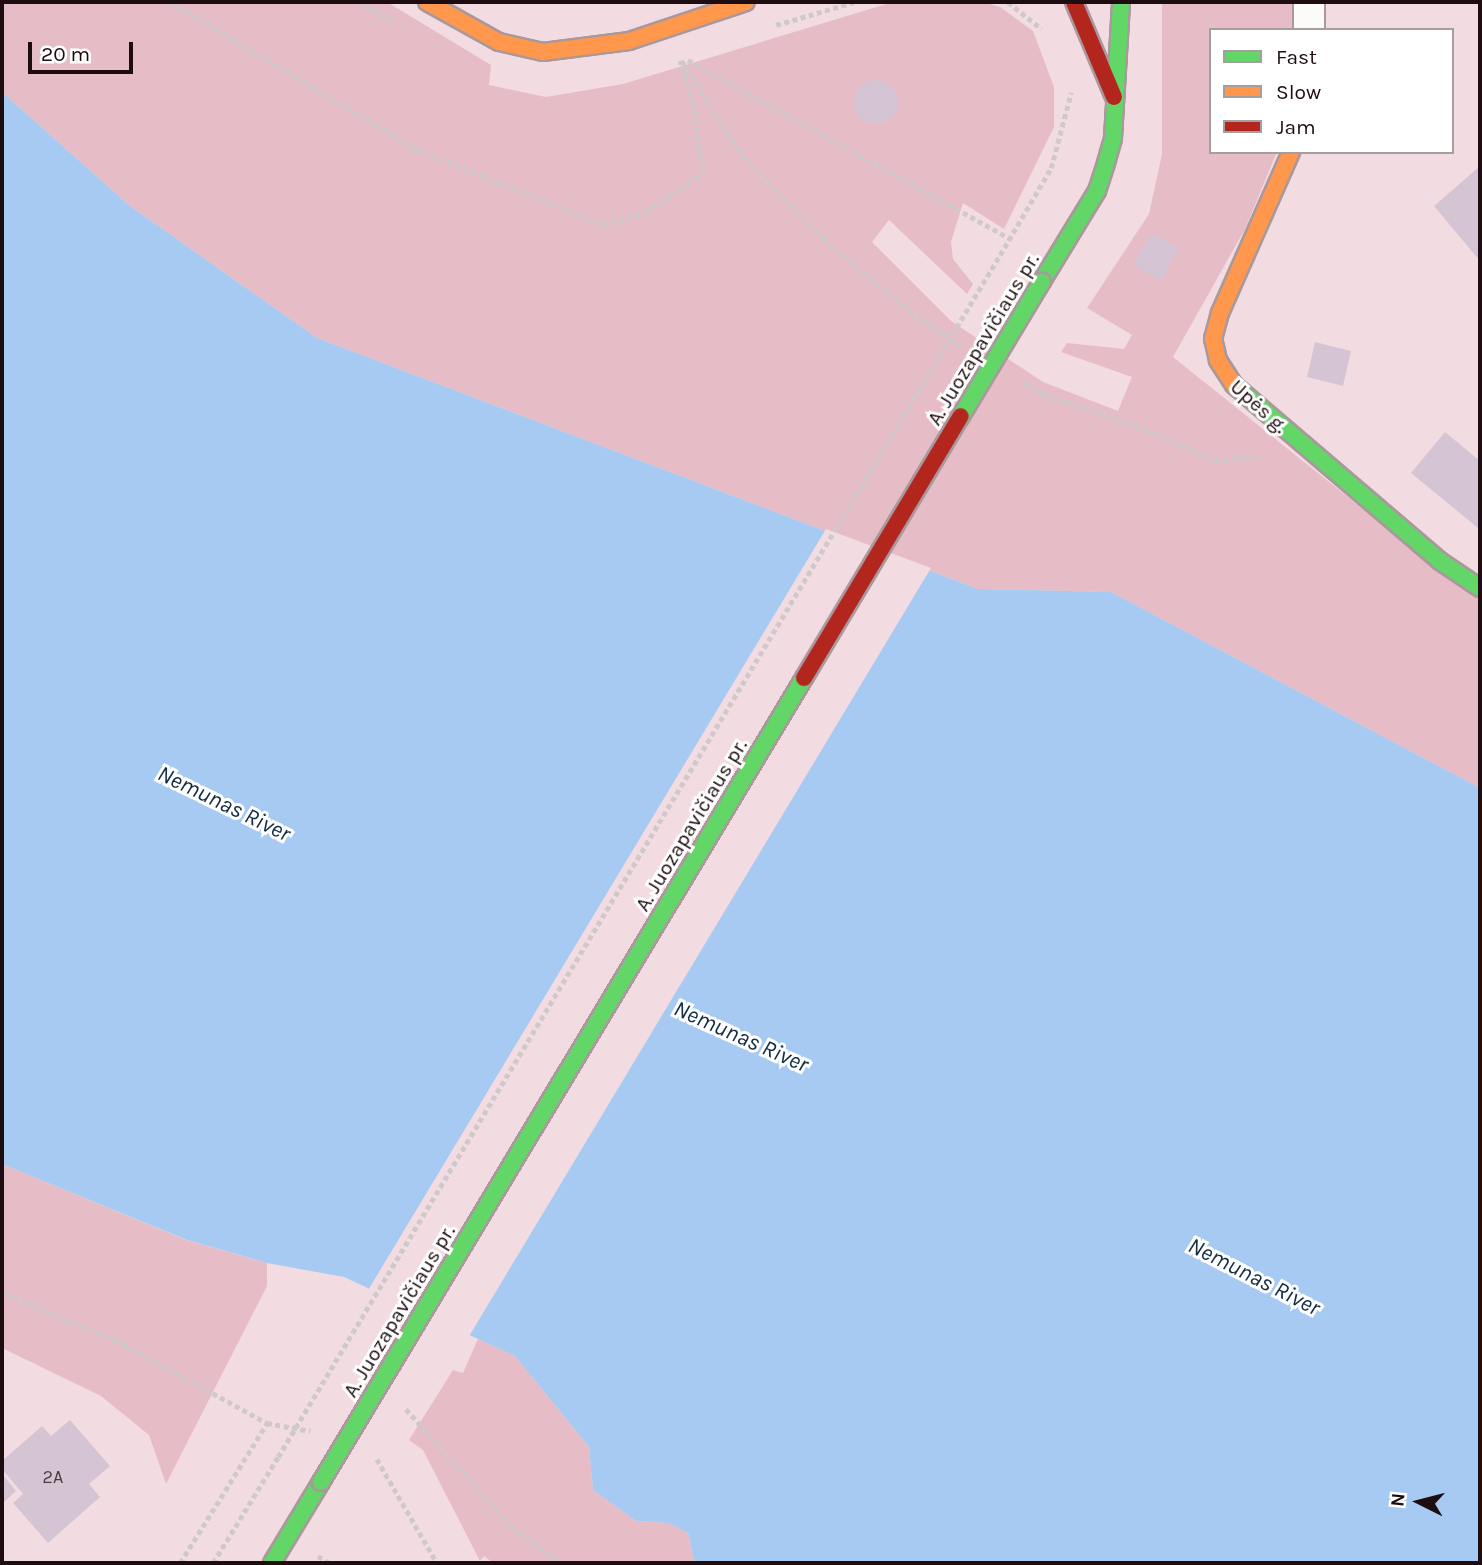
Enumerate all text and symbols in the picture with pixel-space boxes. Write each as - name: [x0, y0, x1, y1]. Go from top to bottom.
- scale bar: [32, 28, 136, 72]
- legend: [1209, 28, 1454, 154]
- text: 20 m: [41, 42, 90, 66]
- text: Fast: [1276, 45, 1317, 69]
- text: Slow: [1276, 80, 1321, 104]
- text: Jam: [1276, 115, 1316, 139]
- street label: A. Juozapavičiaus pr.: [922, 248, 1044, 430]
- street label: Upės g.: [1225, 374, 1293, 438]
- street label: A. Juozapavičiaus pr.: [630, 734, 752, 916]
- water label: Nemunas River: [153, 760, 295, 848]
- water label: Nemunas River: [669, 995, 813, 1079]
- street label: A. Juozapavičiaus pr.: [338, 1220, 460, 1402]
- water label: Nemunas River: [1183, 1232, 1325, 1322]
- house number: 2A: [43, 1466, 63, 1488]
- north arrow: [1384, 1467, 1454, 1537]
- text: N: [1386, 1492, 1410, 1508]

